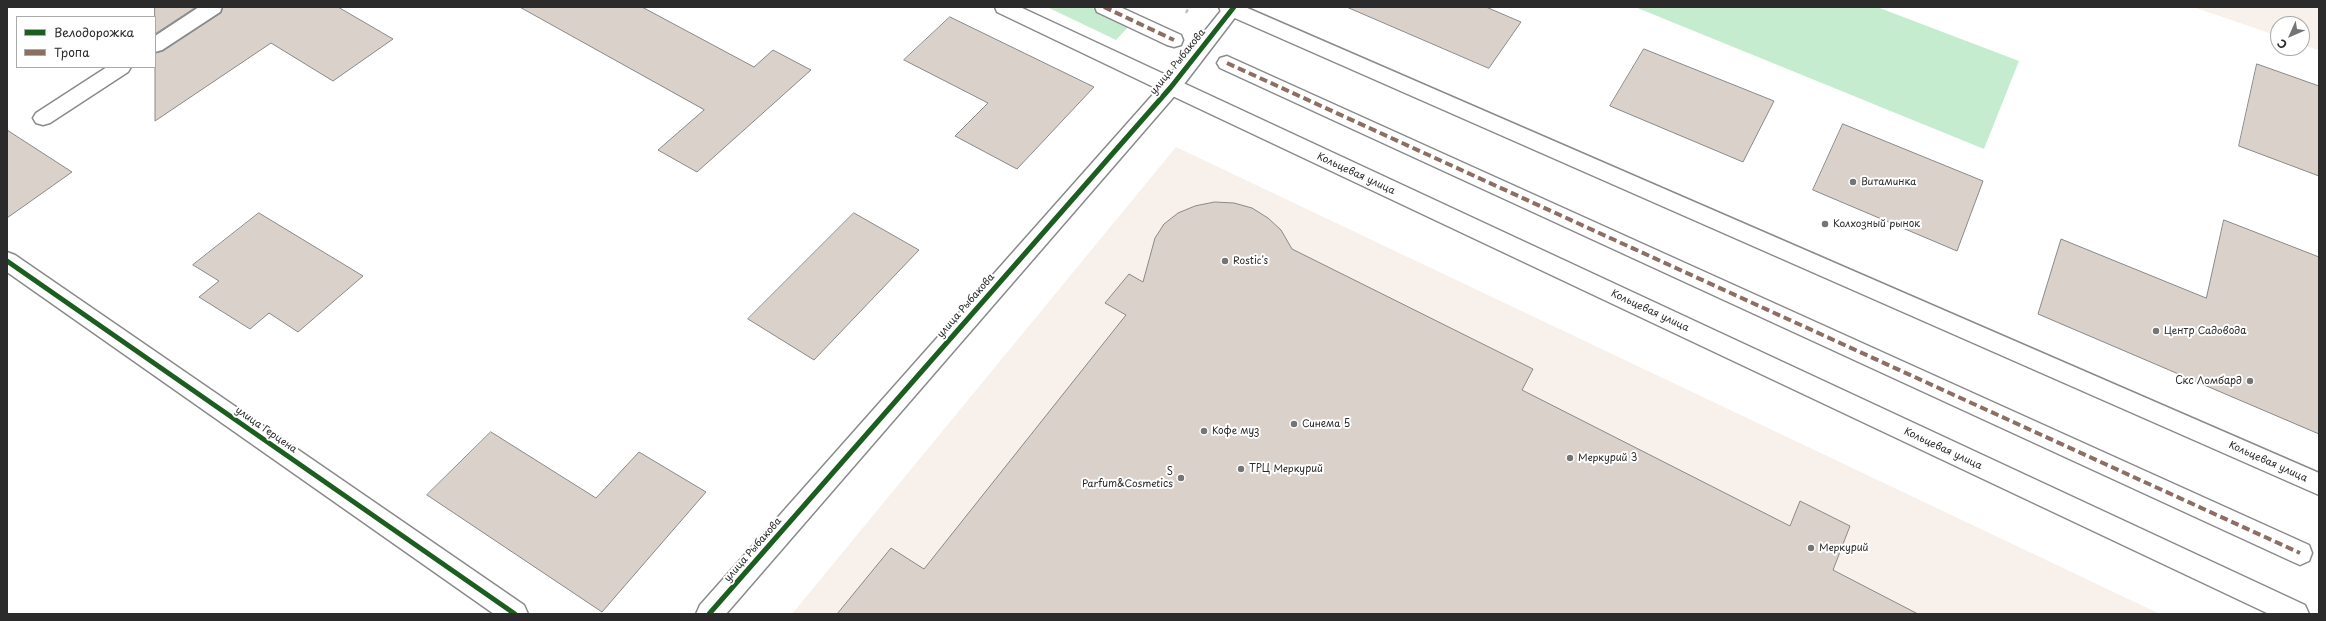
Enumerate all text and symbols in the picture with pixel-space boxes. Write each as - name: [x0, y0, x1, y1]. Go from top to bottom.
- legend: [16, 16, 156, 68]
- north arrow: [2270, 16, 2310, 56]
- text: Велодорожка: [54, 23, 134, 41]
- street label: улица Рыбакова: [1148, 27, 1208, 97]
- text: С: [2273, 35, 2291, 53]
- text: Тропа: [54, 43, 90, 61]
- street label: Кольцевая улица: [1315, 151, 1397, 197]
- place label: Витаминка: [1861, 176, 1916, 188]
- marker: Витаминка: [1848, 177, 1858, 187]
- place label: Колхозный рынок: [1833, 218, 1920, 230]
- marker: Колхозный рынок: [1820, 219, 1830, 229]
- place label: Rostic's: [1233, 255, 1268, 267]
- marker: Rostic's: [1220, 256, 1230, 266]
- street label: улица Рыбакова: [935, 271, 997, 341]
- street label: Кольцевая улица: [1609, 288, 1691, 334]
- place label: Центр Садовода: [2164, 325, 2246, 337]
- marker: Центр Садовода: [2151, 326, 2161, 336]
- place label: Скс Ломбард: [2175, 375, 2242, 387]
- marker: Скс Ломбард: [2245, 376, 2255, 386]
- street label: улица Герцена: [233, 404, 299, 456]
- place label: Синема 5: [1302, 418, 1350, 430]
- marker: Синема 5: [1289, 419, 1299, 429]
- place label: Кофе муз: [1212, 425, 1259, 437]
- marker: Кофе муз: [1199, 426, 1209, 436]
- street label: Кольцевая улица: [1902, 426, 1984, 472]
- street label: Кольцевая улица: [2227, 439, 2309, 485]
- place label: Меркурий 3: [1578, 452, 1637, 464]
- marker: Меркурий 3: [1565, 453, 1575, 463]
- place label: ТРЦ Меркурий: [1249, 463, 1323, 475]
- marker: ТРЦ Меркурий: [1236, 464, 1246, 474]
- place label: S Parfum&Cosmetics: [1082, 466, 1173, 490]
- marker: S Parfum&Cosmetics: [1176, 473, 1186, 483]
- street label: улица Рыбакова: [722, 515, 784, 585]
- place label: Меркурий: [1819, 542, 1869, 554]
- marker: Меркурий: [1806, 543, 1816, 553]

